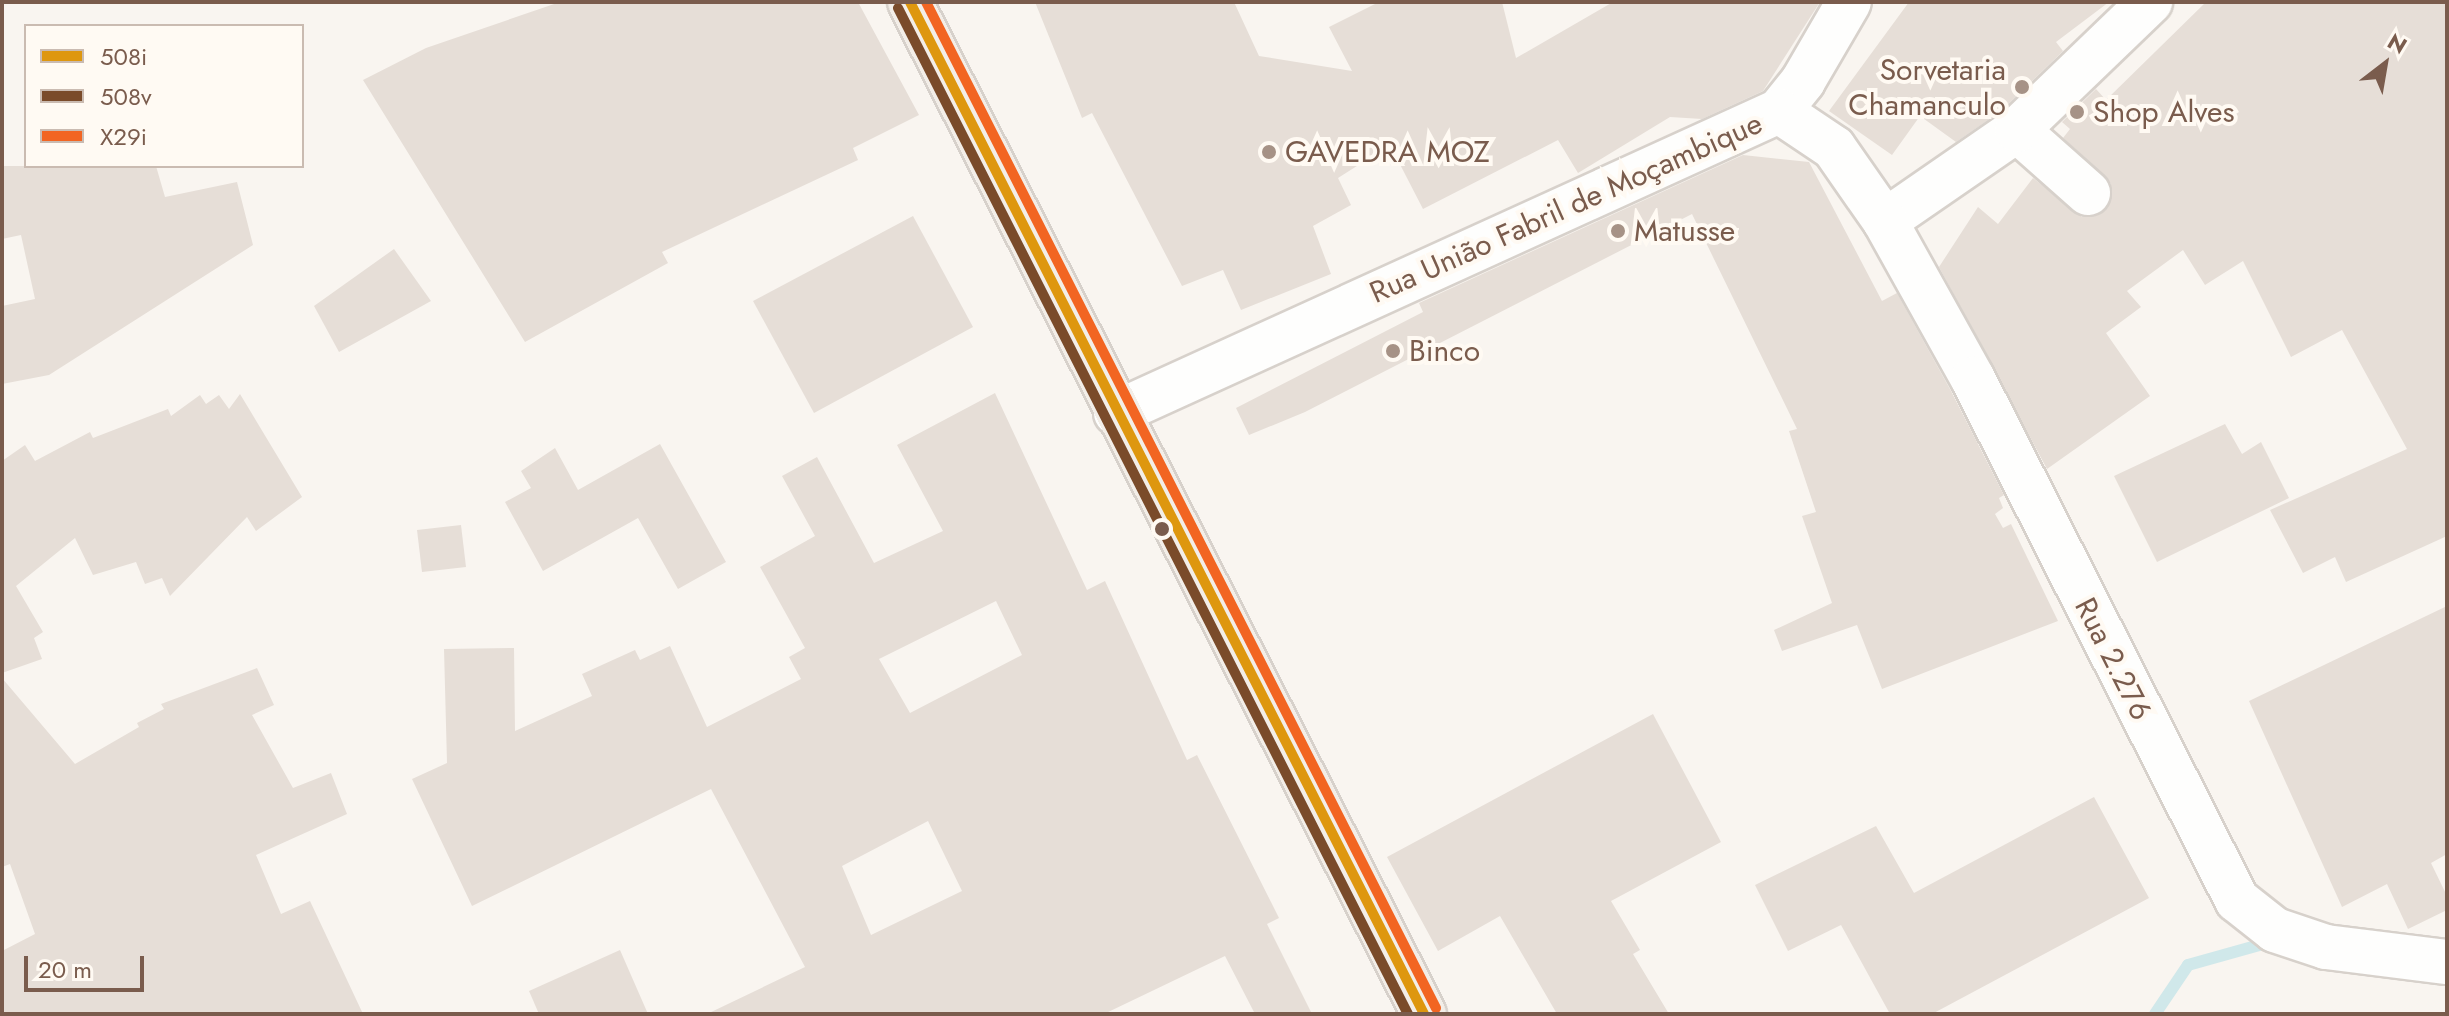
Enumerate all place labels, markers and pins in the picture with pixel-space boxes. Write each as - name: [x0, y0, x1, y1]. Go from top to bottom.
- place label: Sorvetaria Chamanculo: [1848, 52, 2006, 122]
- marker: Sorvetaria Chamanculo: [2013, 78, 2031, 96]
- place label: Shop Alves: [2093, 94, 2235, 130]
- marker: Shop Alves: [2068, 103, 2086, 121]
- place label: GAVEDRA MOZ: [1285, 134, 1490, 170]
- marker: GAVEDRA MOZ: [1260, 143, 1278, 161]
- place label: Matusse: [1634, 213, 1735, 249]
- marker: Matusse: [1609, 222, 1627, 240]
- place label: Binco: [1409, 333, 1480, 369]
- marker: Binco: [1384, 342, 1402, 360]
- unlabelled marker: [1154, 521, 1170, 537]

